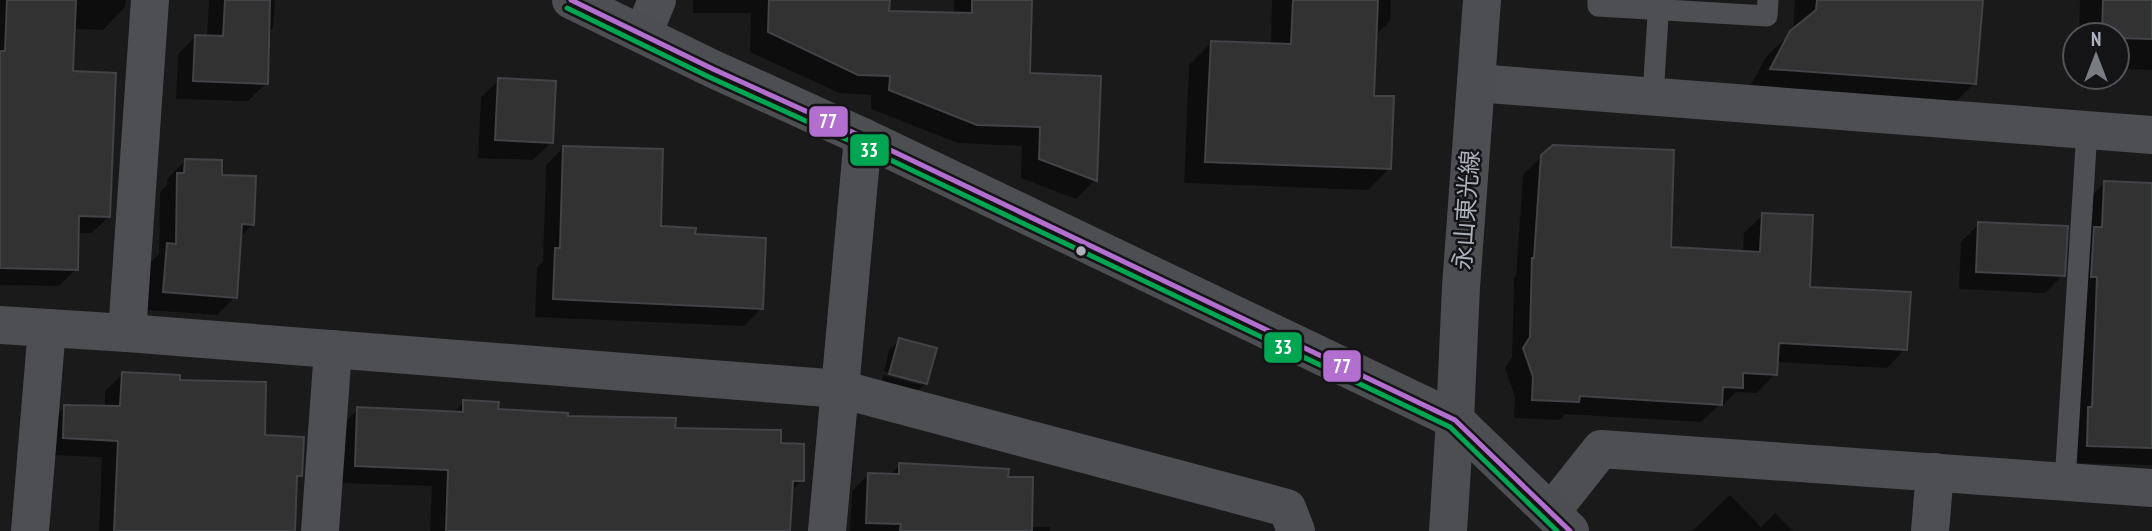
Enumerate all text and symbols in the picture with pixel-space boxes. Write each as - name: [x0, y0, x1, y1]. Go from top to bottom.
- north arrow: [2061, 21, 2131, 91]
- text: N: [2091, 27, 2101, 51]
- line badge: 77: [808, 105, 849, 138]
- text: 77: [819, 109, 837, 133]
- line badge: 33: [849, 133, 890, 167]
- text: 33: [860, 138, 878, 162]
- street label: 永山東光線: [1446, 149, 1486, 271]
- unlabelled marker: [1074, 244, 1088, 258]
- line badge: 33: [1263, 331, 1303, 364]
- text: 33: [1274, 335, 1292, 359]
- line badge: 77: [1322, 349, 1362, 383]
- text: 77: [1333, 354, 1351, 378]

